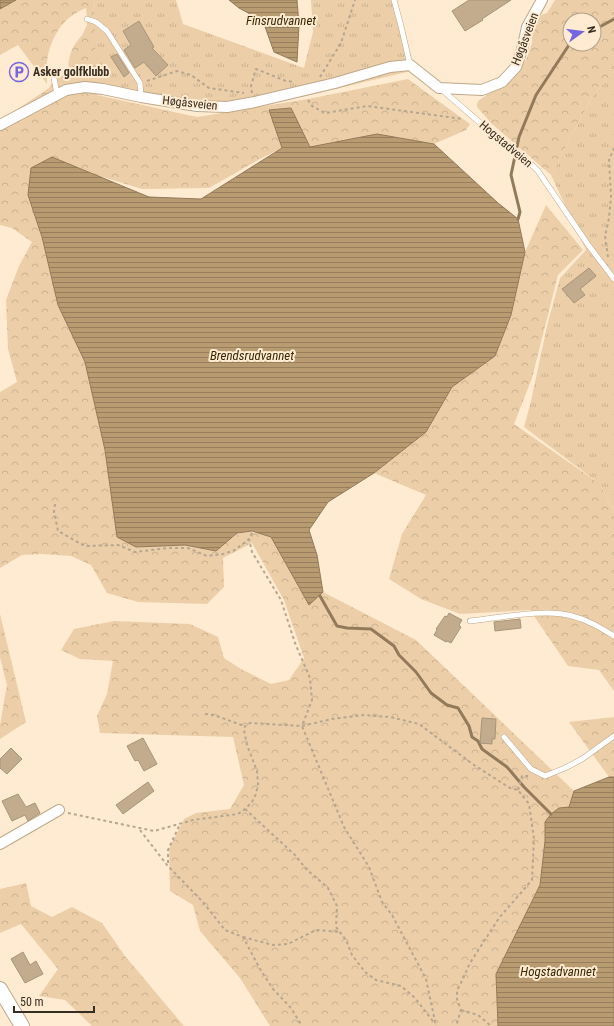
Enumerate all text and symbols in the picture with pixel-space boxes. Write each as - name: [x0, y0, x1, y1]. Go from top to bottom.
- street label: Høgåsveien: [509, 10, 542, 67]
- north arrow: [562, 12, 602, 52]
- water label: Finsrudvannet: [246, 13, 316, 28]
- text: N: [584, 25, 598, 35]
- parking icon: Asker golfklubb: [8, 61, 30, 83]
- place label: Asker golfklubb: [33, 65, 109, 79]
- street label: Høgåsveien: [162, 93, 218, 113]
- street label: Hogstadveien: [477, 118, 536, 170]
- water label: Brendsrudvannet: [210, 348, 294, 363]
- water label: Hogstadvannet: [520, 964, 596, 979]
- scale bar: [14, 988, 94, 1014]
- text: 50 m: [20, 995, 44, 1009]

